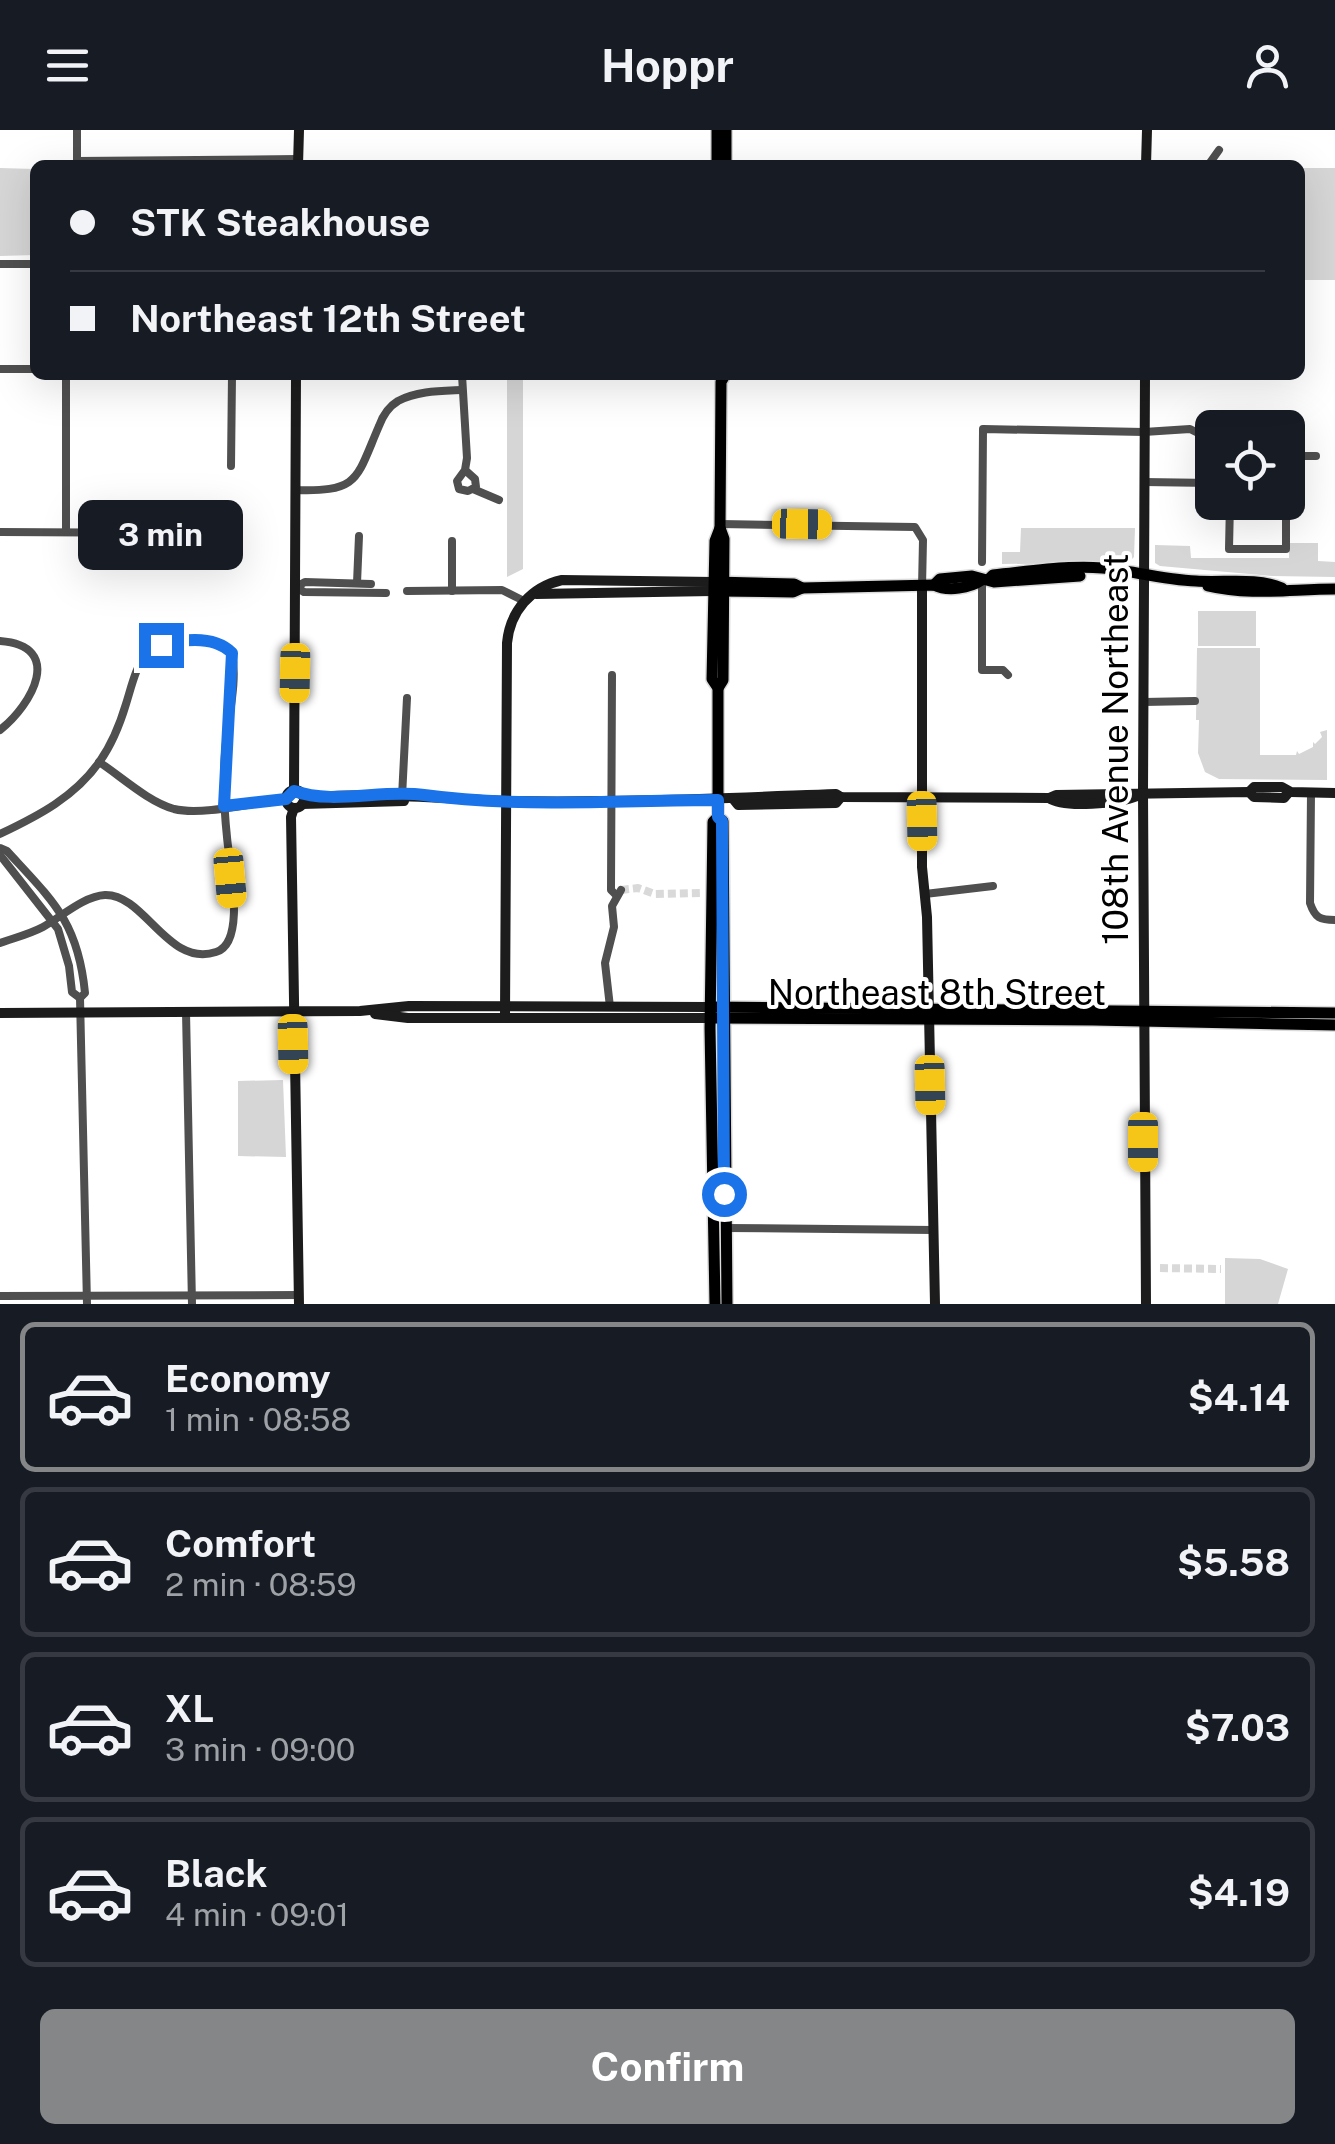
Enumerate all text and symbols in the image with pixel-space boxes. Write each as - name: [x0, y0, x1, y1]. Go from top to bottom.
- icon: menu: [40, 38, 95, 93]
- icon: person: [1240, 38, 1295, 93]
- text: Hoppr: [601, 39, 734, 92]
- text: STK Steakhouse: [130, 200, 430, 245]
- text: Northeast 12th Street: [130, 296, 526, 341]
- map controls: [1195, 410, 1305, 520]
- button: locate: [1195, 410, 1305, 520]
- callout: 3 min: [79, 500, 244, 570]
- car: [772, 508, 832, 540]
- text: 3 min: [118, 516, 203, 553]
- street label: 108th Avenue Northeast: [1095, 553, 1136, 945]
- route end: [139, 623, 184, 668]
- car: [279, 643, 311, 703]
- car: [906, 791, 938, 851]
- car: [212, 847, 248, 909]
- street label: Northeast 8th Street: [768, 972, 1106, 1013]
- car: [277, 1014, 309, 1074]
- car: [914, 1055, 946, 1115]
- car: [1128, 1112, 1158, 1172]
- route start: [702, 1172, 747, 1217]
- icon: car: [45, 1352, 135, 1442]
- text: Economy: [165, 1356, 331, 1401]
- text: $4.14: [1188, 1375, 1290, 1420]
- text: 1 min · 08:58: [165, 1401, 351, 1438]
- icon: car: [45, 1517, 135, 1607]
- text: Comfort: [165, 1521, 316, 1566]
- text: $5.58: [1177, 1540, 1290, 1585]
- text: 2 min · 08:59: [165, 1566, 357, 1603]
- icon: car: [45, 1682, 135, 1772]
- text: XL: [165, 1686, 214, 1731]
- text: $7.03: [1185, 1705, 1290, 1750]
- text: 3 min · 09:00: [165, 1731, 355, 1768]
- icon: car: [45, 1847, 135, 1937]
- text: Black: [165, 1851, 268, 1896]
- text: $4.19: [1188, 1870, 1290, 1915]
- text: 4 min · 09:01: [165, 1896, 349, 1933]
- button: Confirm: [40, 2009, 1295, 2124]

